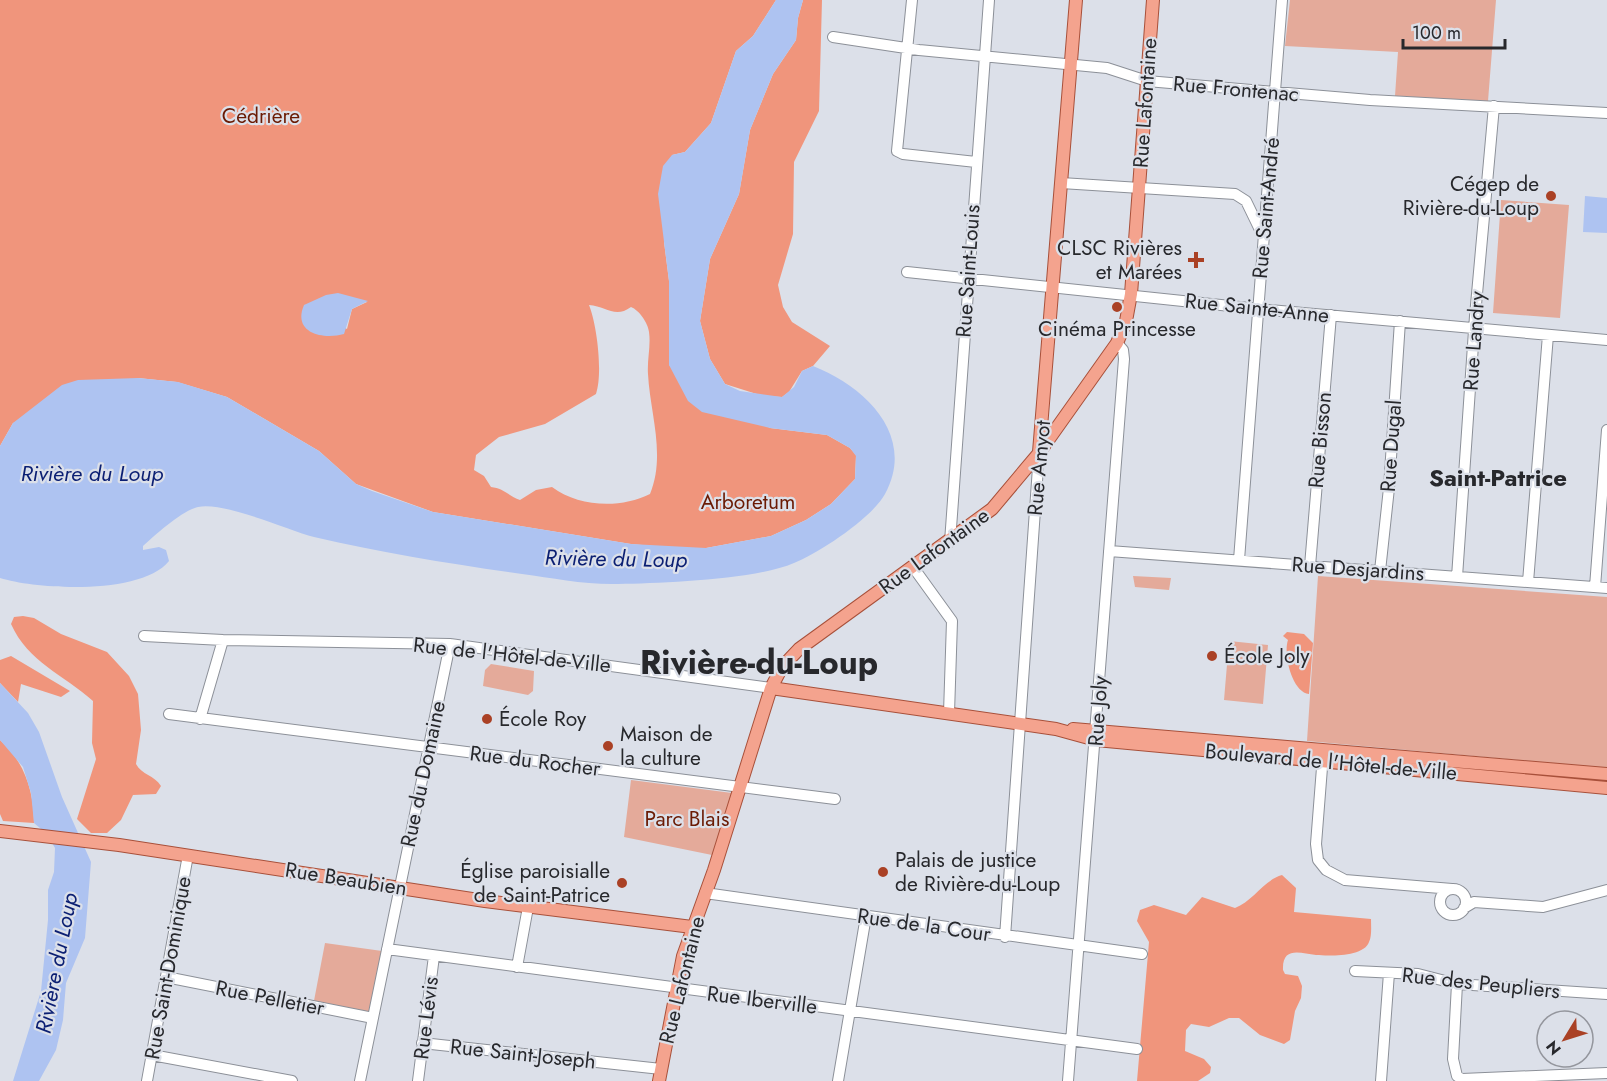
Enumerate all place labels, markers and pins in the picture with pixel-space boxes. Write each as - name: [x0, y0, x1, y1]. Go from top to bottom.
- place label: Cégep de Rivière-du-Loup: [1403, 169, 1539, 223]
- marker: Cégep de Rivière-du-Loup: [1544, 189, 1558, 203]
- place label: CLSC Rivières et Marées: [1057, 233, 1182, 287]
- marker: CLSC Rivières et Marées: [1187, 251, 1205, 269]
- marker: Cinéma Princesse: [1110, 300, 1124, 314]
- place label: Cinéma Princesse: [1038, 314, 1196, 344]
- place label: École Joly: [1224, 641, 1310, 671]
- marker: École Joly: [1205, 649, 1219, 663]
- place label: École Roy: [499, 704, 587, 734]
- marker: École Roy: [480, 712, 494, 726]
- place label: Maison de la culture: [620, 719, 713, 773]
- marker: Maison de la culture: [601, 739, 615, 753]
- place label: Palais de justice de Rivière-du-Loup: [895, 845, 1060, 899]
- place label: Église paroisialle de Saint-Patrice: [460, 856, 610, 910]
- marker: Palais de justice de Rivière-du-Loup: [876, 865, 890, 879]
- marker: Église paroisialle de Saint-Patrice: [615, 876, 629, 890]

